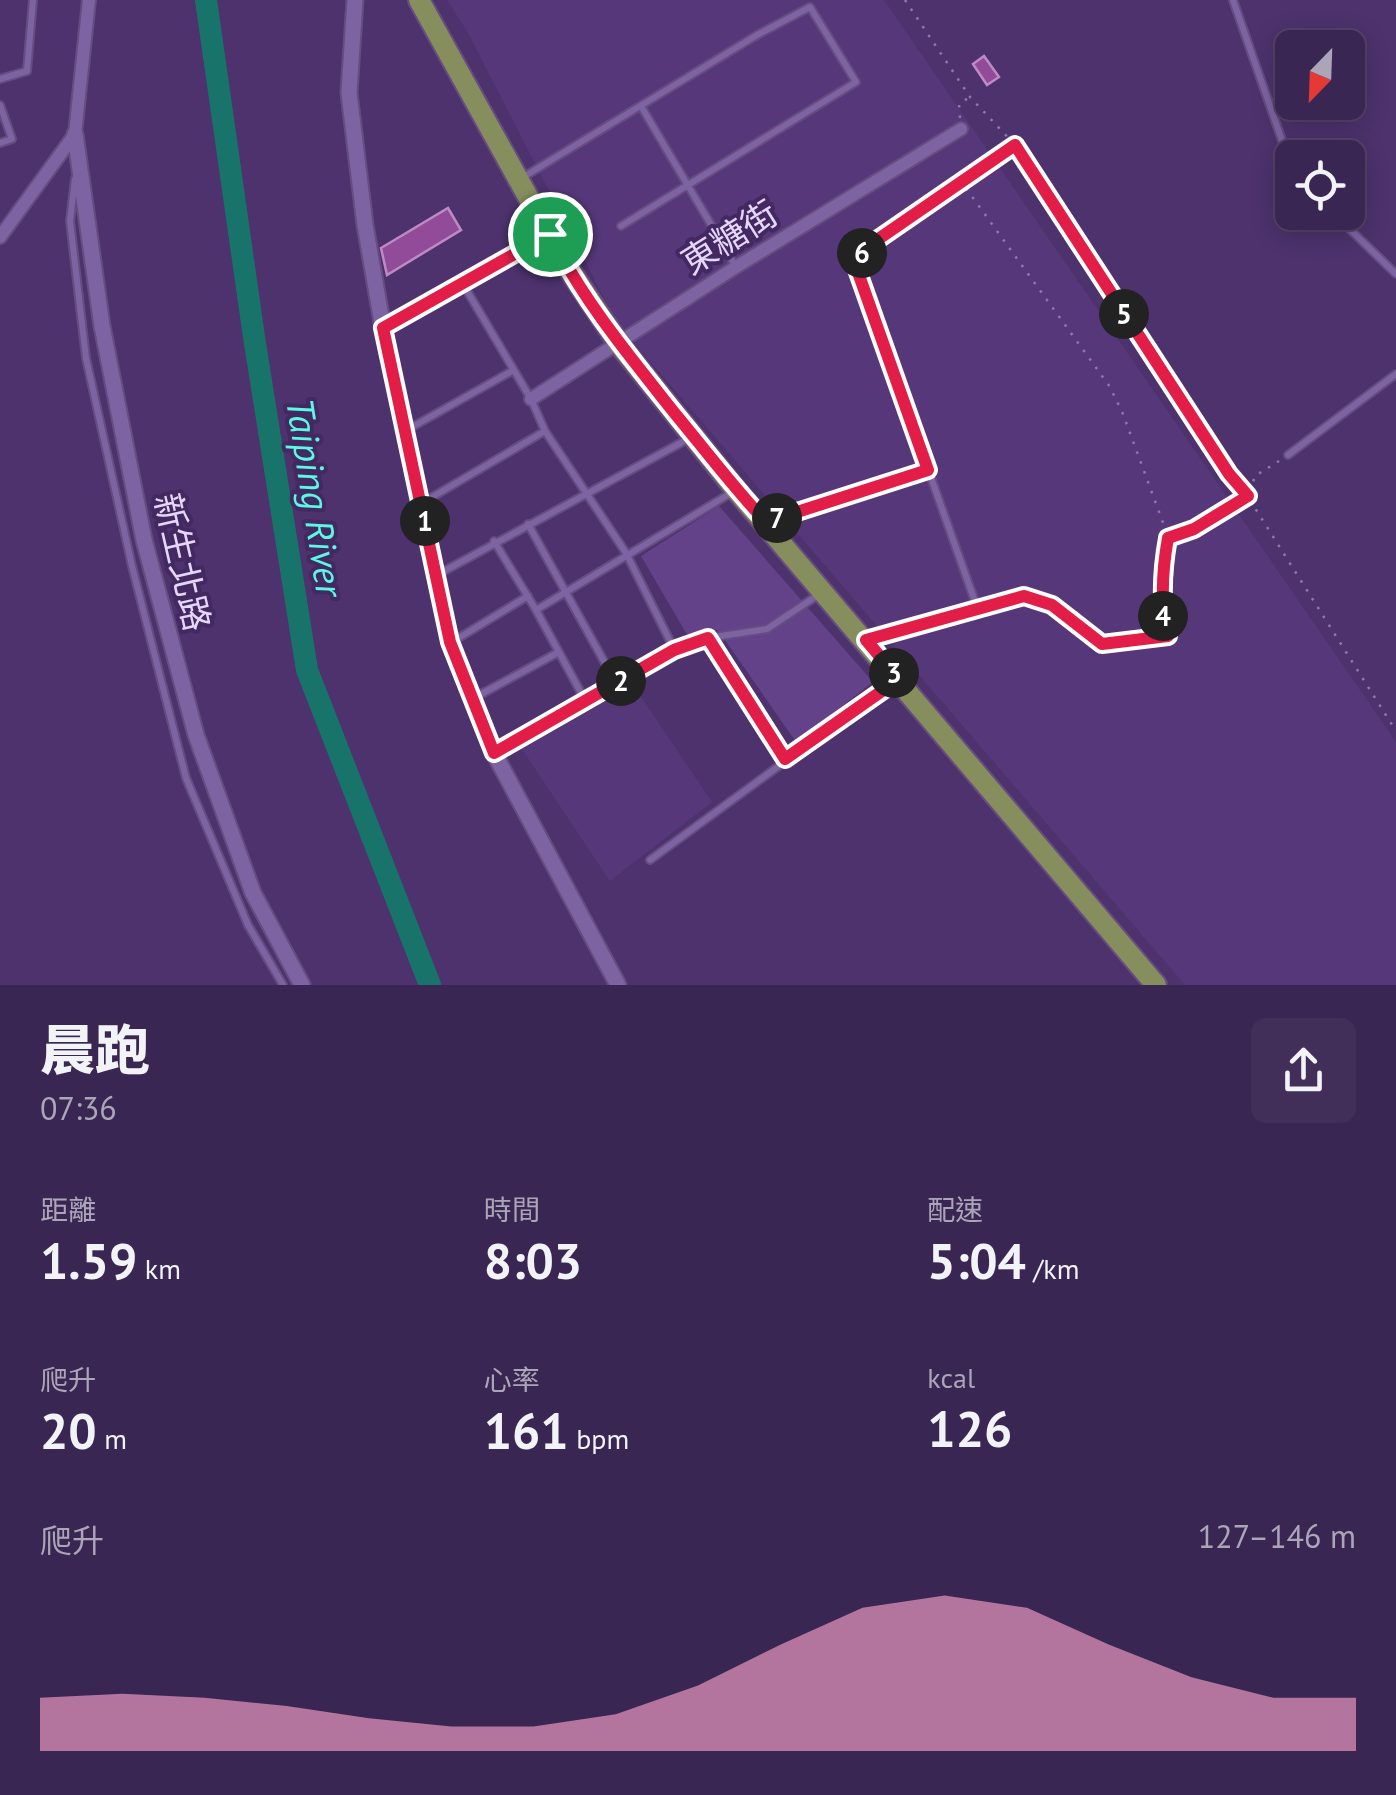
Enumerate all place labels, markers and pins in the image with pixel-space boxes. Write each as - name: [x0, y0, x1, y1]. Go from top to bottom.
- pin: [508, 192, 593, 277]
- pin: 6: [837, 228, 887, 278]
- pin: 5: [1099, 289, 1149, 339]
- pin: 7: [752, 493, 802, 543]
- pin: 1: [400, 496, 450, 546]
- pin: 4: [1138, 591, 1188, 641]
- pin: 3: [869, 648, 919, 698]
- pin: 2: [596, 656, 646, 706]

